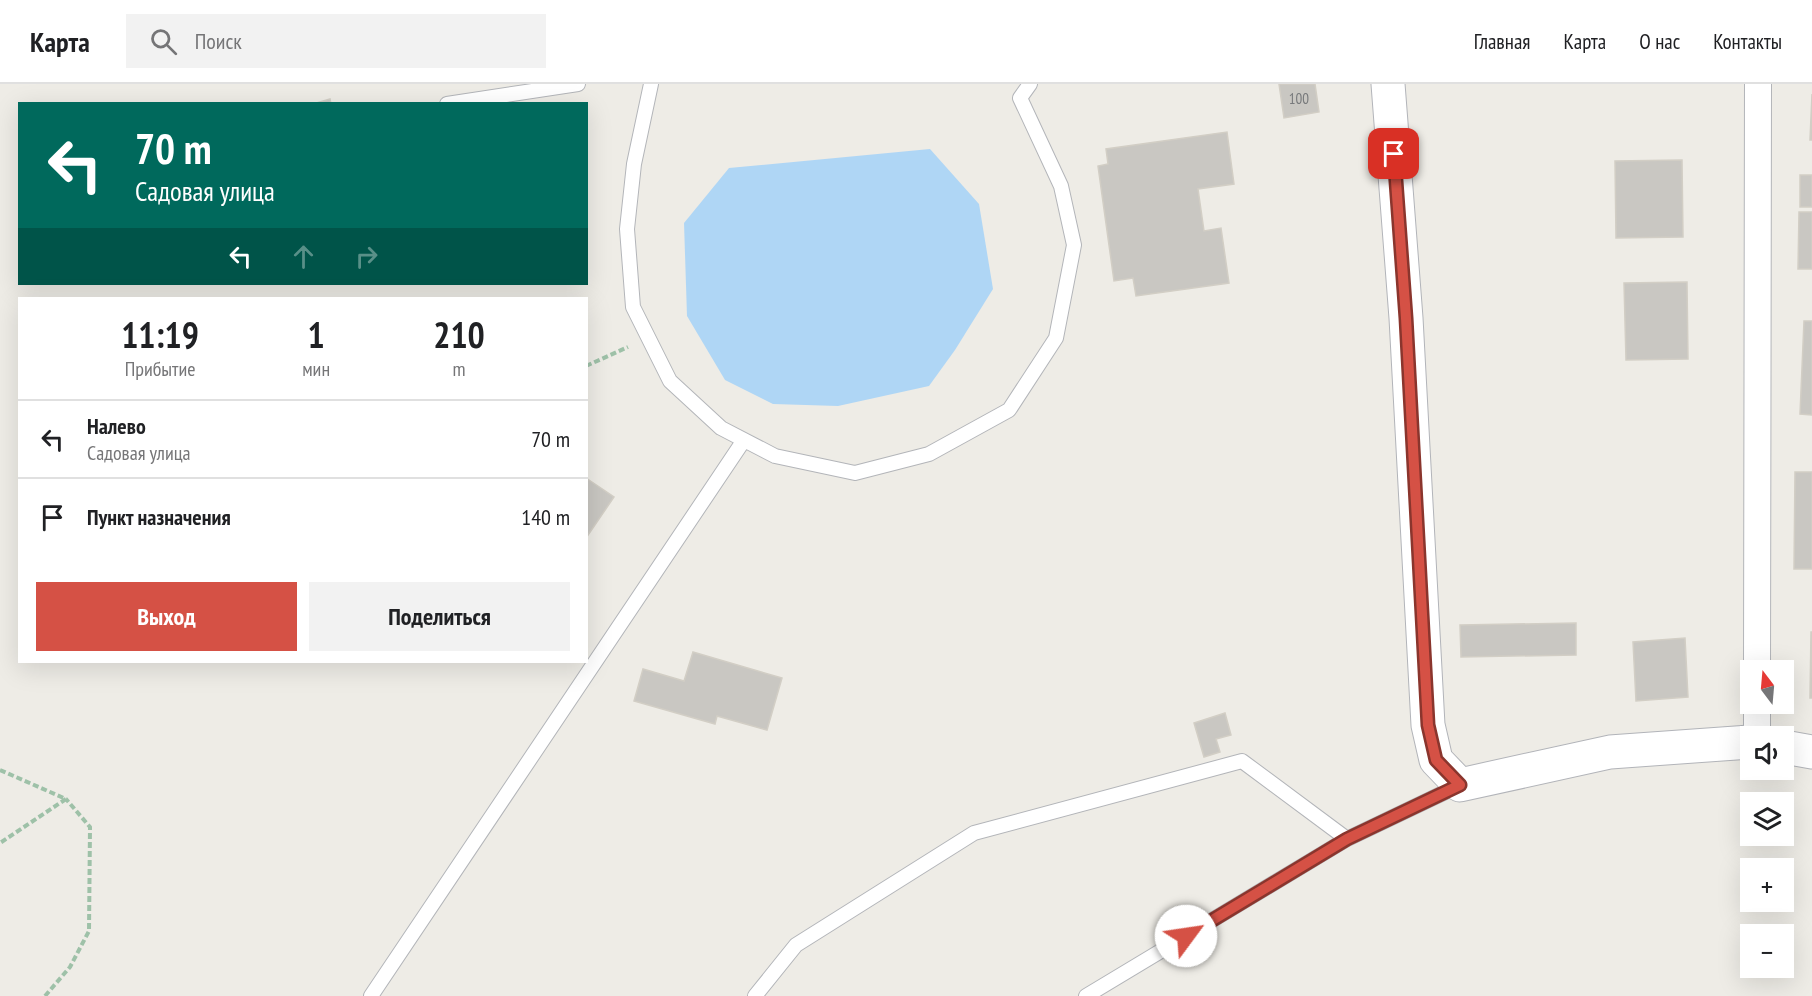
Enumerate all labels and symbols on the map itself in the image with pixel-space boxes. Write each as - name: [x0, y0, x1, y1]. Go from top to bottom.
- house number: 100: [1289, 89, 1309, 108]
- pin: [1368, 128, 1419, 179]
- north arrow: [1740, 660, 1794, 714]
- position arrow: [1154, 904, 1218, 968]

